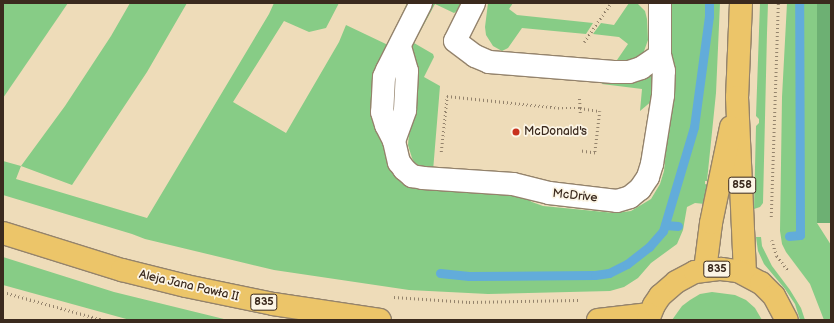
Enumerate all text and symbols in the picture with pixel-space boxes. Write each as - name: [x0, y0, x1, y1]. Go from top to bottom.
- place label: McDonald's: [524, 125, 587, 139]
- marker: McDonald's: [511, 127, 521, 137]
- road number: 858: [728, 176, 756, 194]
- street label: McDrive: [552, 186, 598, 206]
- road number: 835: [703, 260, 731, 278]
- street label: Aleja Jana Pawła II: [137, 267, 241, 305]
- road number: 835: [250, 293, 278, 311]

